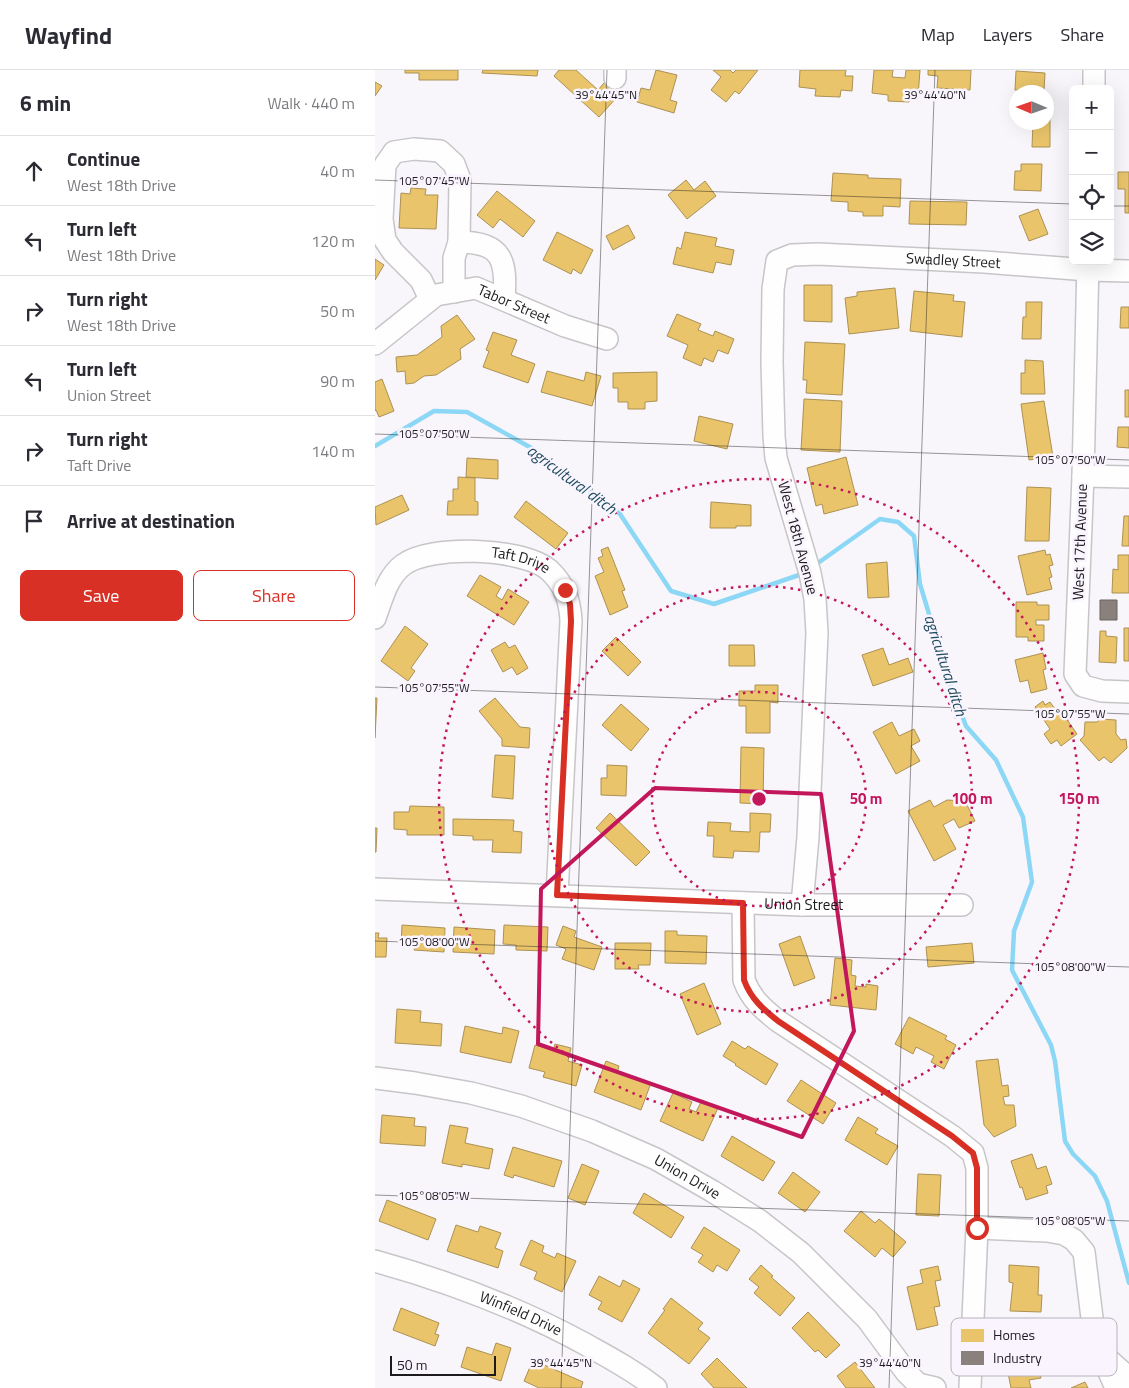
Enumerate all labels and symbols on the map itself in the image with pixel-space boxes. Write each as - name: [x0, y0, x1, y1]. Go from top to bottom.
- text: 39°44'45"N: [575, 85, 637, 104]
- text: 39°44'40"N: [904, 85, 966, 104]
- north arrow: [1009, 85, 1054, 130]
- text: 105°07'45"W: [398, 171, 470, 190]
- street label: Swadley Street: [905, 246, 1002, 274]
- street label: Tabor Street: [474, 278, 555, 330]
- text: 105°07'50"W: [398, 424, 470, 443]
- water label: agricultural ditch: [522, 438, 623, 520]
- text: 105°07'50"W: [1034, 450, 1106, 469]
- street label: West 18th Avenue: [772, 479, 825, 597]
- street label: West 17th Avenue: [1066, 483, 1093, 601]
- street label: Taft Drive: [490, 540, 556, 579]
- route end: [554, 579, 577, 602]
- water label: agricultural ditch: [918, 611, 974, 720]
- text: 105°07'55"W: [398, 678, 470, 697]
- text: 105°07'55"W: [1034, 704, 1106, 723]
- text: 50 m: [850, 787, 882, 810]
- text: 100 m: [951, 787, 993, 810]
- text: 150 m: [1058, 787, 1100, 810]
- centre of rings: [750, 790, 768, 808]
- street label: Union Street: [764, 892, 844, 916]
- text: 105°08'00"W: [398, 932, 470, 951]
- text: 105°08'00"W: [1034, 957, 1106, 976]
- street label: Union Drive: [650, 1148, 725, 1205]
- text: 105°08'05"W: [398, 1186, 470, 1205]
- text: 105°08'05"W: [1034, 1211, 1106, 1230]
- route start: [966, 1217, 989, 1240]
- street label: Winfield Drive: [476, 1285, 566, 1341]
- legend: [951, 1318, 1117, 1376]
- text: Homes: [993, 1324, 1035, 1345]
- text: Industry: [993, 1347, 1042, 1368]
- scale bar: [390, 1353, 496, 1376]
- text: 39°44'45"N: [530, 1353, 592, 1372]
- text: 39°44'40"N: [859, 1353, 921, 1372]

